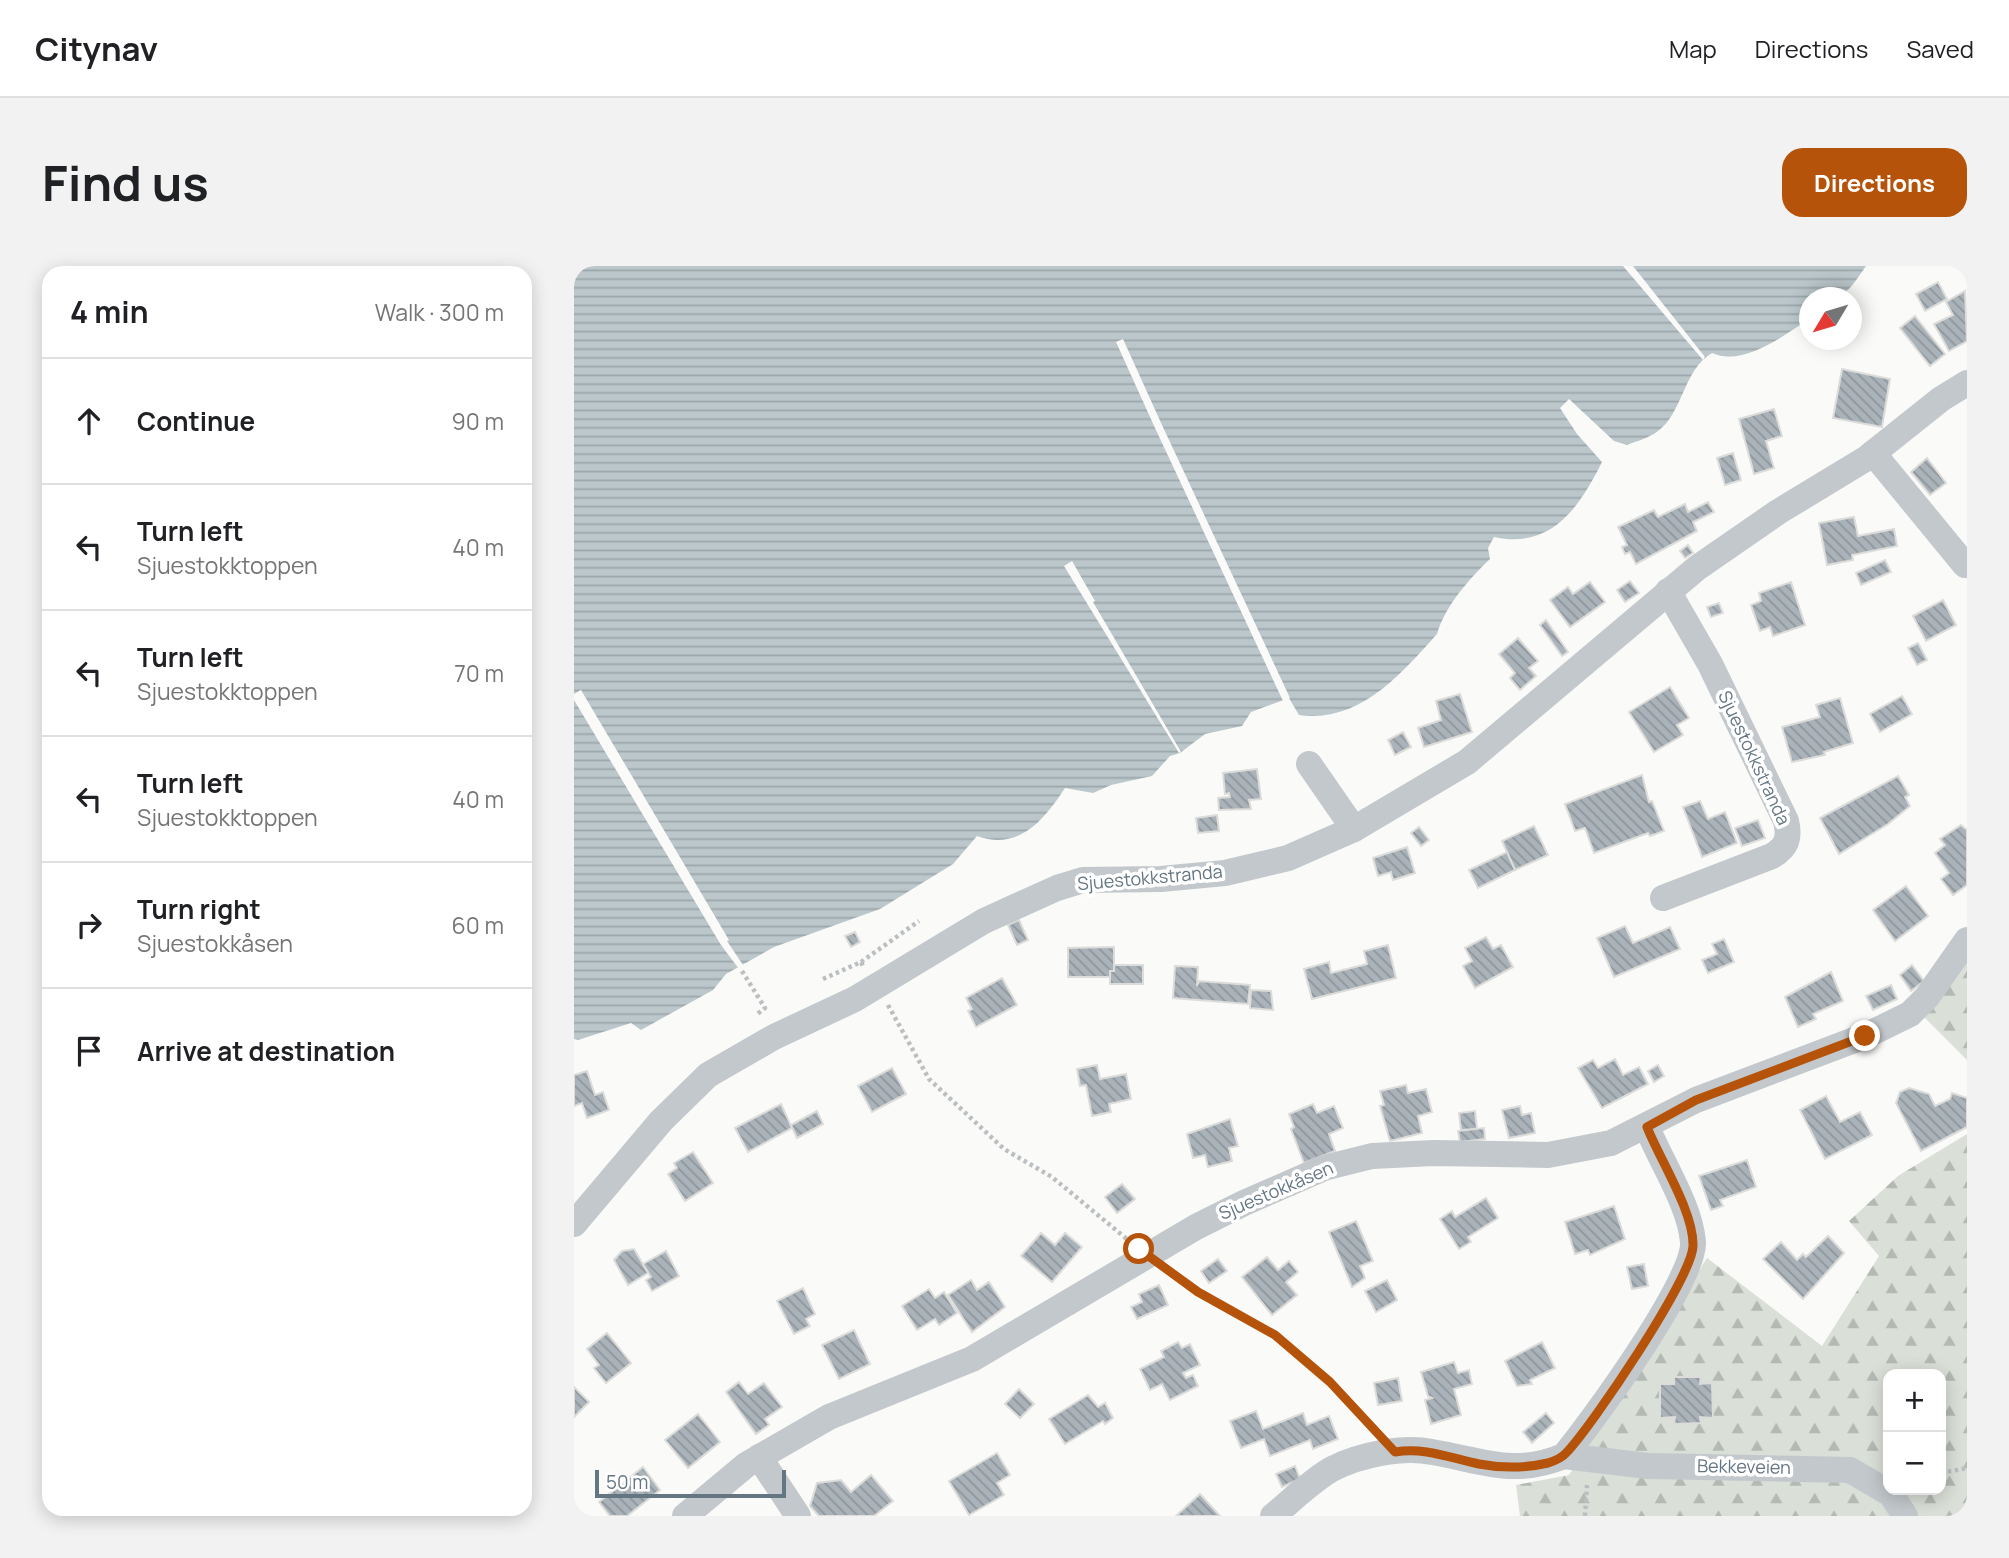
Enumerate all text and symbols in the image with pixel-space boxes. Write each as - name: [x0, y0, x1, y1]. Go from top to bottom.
- text: Citynav: [35, 26, 158, 71]
- text: Map: [1669, 32, 1717, 65]
- text: Directions: [1755, 32, 1868, 65]
- text: Saved: [1906, 32, 1974, 65]
- button: Directions: [1782, 148, 1967, 217]
- text: Find us: [42, 149, 209, 216]
- north arrow: [1799, 287, 1862, 350]
- text: 4 min: [70, 291, 148, 332]
- text: Walk · 300 m: [375, 296, 504, 328]
- icon: ahead: [70, 402, 108, 440]
- text: Continue: [137, 403, 255, 439]
- text: 90 m: [452, 405, 504, 437]
- text: Turn left: [137, 513, 244, 549]
- icon: left: [70, 528, 108, 566]
- text: 40 m: [452, 531, 504, 563]
- text: Sjuestokktoppen: [137, 549, 318, 581]
- text: Turn left: [137, 639, 244, 675]
- icon: left: [70, 654, 108, 692]
- text: 70 m: [454, 657, 504, 689]
- text: Sjuestokktoppen: [137, 675, 318, 707]
- street label: Sjuestokkstranda: [1713, 687, 1797, 829]
- text: Turn left: [137, 765, 244, 801]
- icon: left: [70, 780, 108, 818]
- text: 40 m: [452, 783, 504, 815]
- text: Sjuestokktoppen: [137, 801, 318, 833]
- street label: Sjuestokkstranda: [1076, 859, 1223, 895]
- text: Turn right: [137, 891, 261, 927]
- icon: right: [70, 906, 108, 944]
- text: 60 m: [452, 909, 504, 941]
- text: Sjuestokkåsen: [137, 927, 293, 959]
- route end: [1849, 1020, 1880, 1051]
- icon: arrive: [70, 1032, 108, 1070]
- text: Arrive at destination: [137, 1033, 395, 1069]
- street label: Sjuestokkåsen: [1215, 1155, 1336, 1225]
- route start: [1123, 1233, 1154, 1264]
- map controls: [1883, 1369, 1946, 1495]
- button: +: [1883, 1369, 1946, 1432]
- button: −: [1883, 1432, 1946, 1495]
- street label: Bekkeveien: [1697, 1453, 1791, 1479]
- scale bar: [595, 1467, 786, 1499]
- text: 50 m: [606, 1469, 648, 1495]

